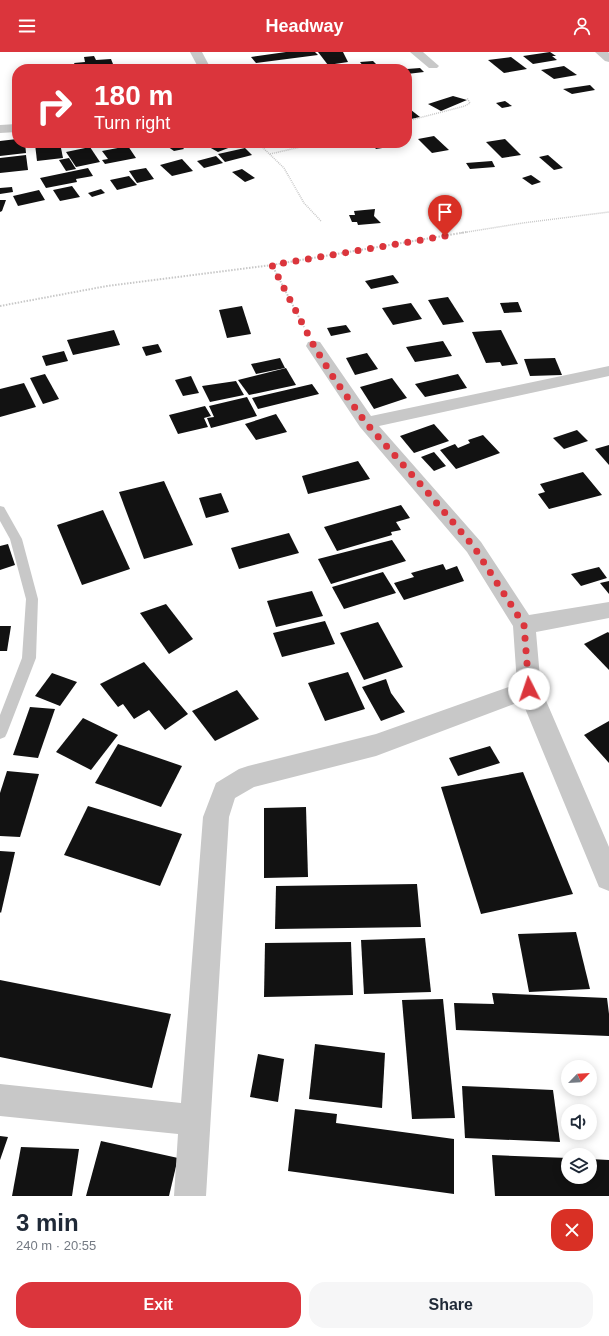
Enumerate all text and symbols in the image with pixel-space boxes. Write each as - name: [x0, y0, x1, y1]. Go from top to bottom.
- icon: menu: [16, 15, 38, 37]
- icon: person: [571, 15, 593, 37]
- text: Headway: [265, 16, 344, 36]
- icon: right: [28, 80, 80, 132]
- text: 180 m: [94, 80, 173, 111]
- text: Turn right: [94, 113, 170, 133]
- pin: [428, 195, 462, 236]
- icon: arrive: [434, 201, 456, 223]
- position arrow: [508, 668, 550, 710]
- north arrow: [561, 1060, 597, 1096]
- map controls: [561, 1060, 597, 1184]
- button: sound: [561, 1104, 597, 1140]
- button: layers: [561, 1148, 597, 1184]
- text: 3 min: [16, 1209, 79, 1236]
- button: close: [551, 1209, 593, 1251]
- text: 240 m · 20:55: [16, 1238, 96, 1253]
- button: Exit: [16, 1282, 301, 1328]
- button: Share: [309, 1282, 593, 1328]

